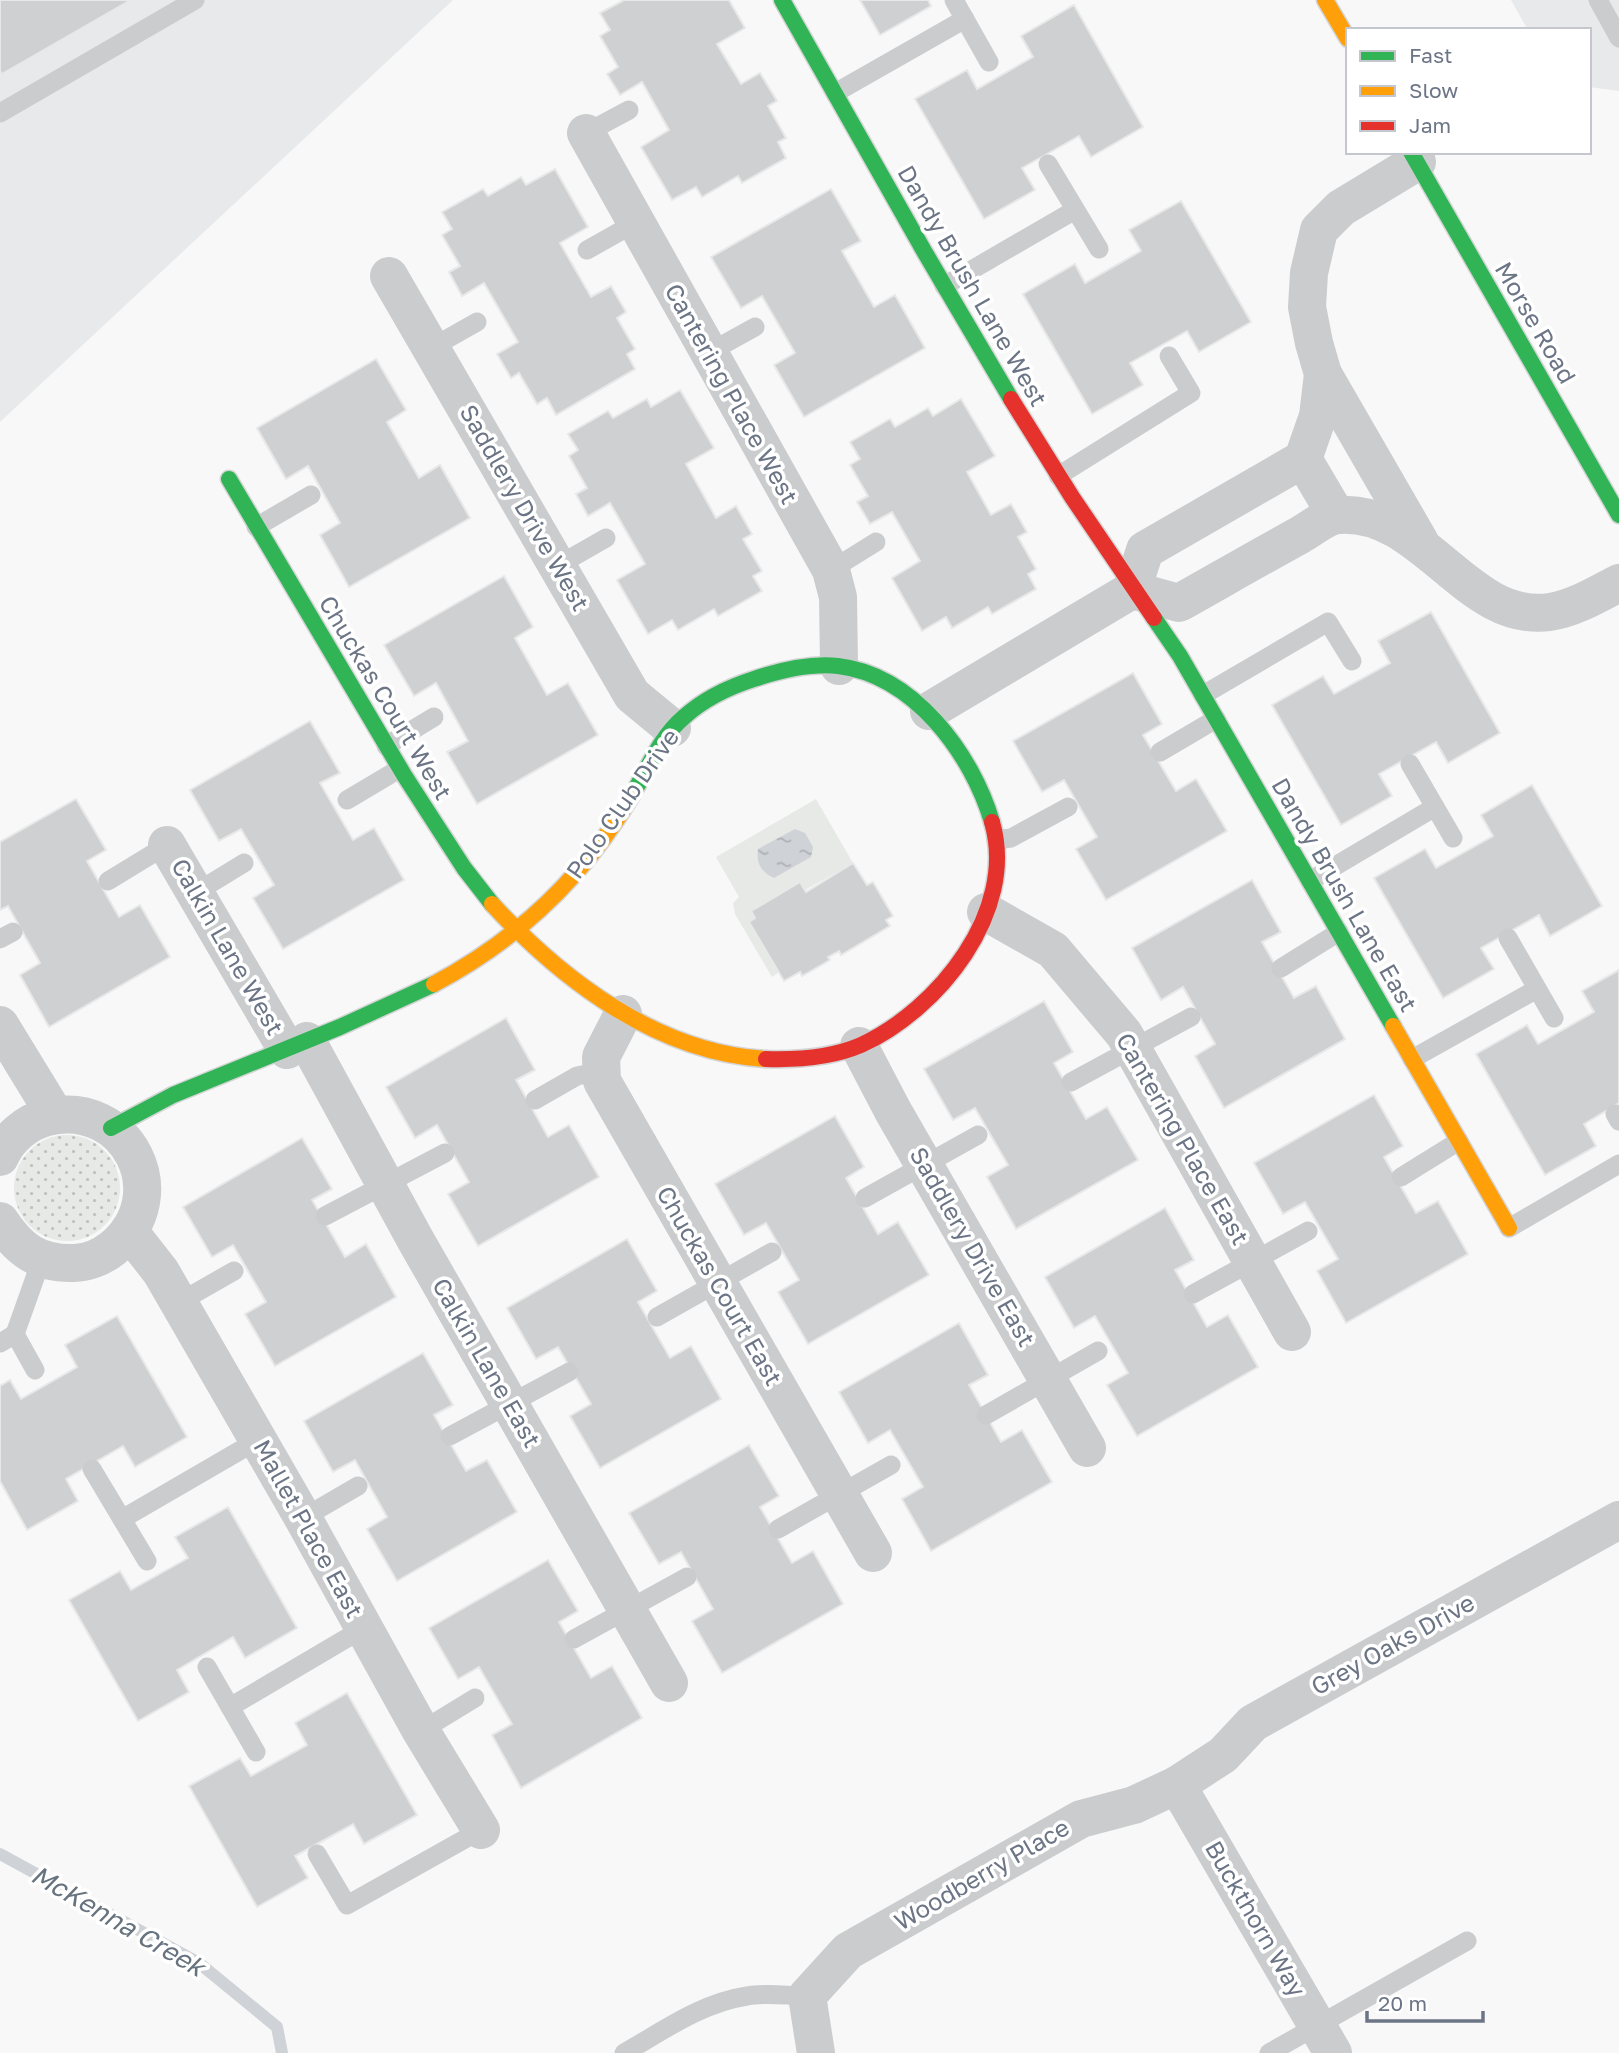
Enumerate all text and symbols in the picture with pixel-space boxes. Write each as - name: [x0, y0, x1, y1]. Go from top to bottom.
- legend: [1346, 28, 1591, 154]
- text: Fast: [1409, 42, 1452, 68]
- text: Slow: [1409, 77, 1458, 103]
- text: Jam: [1409, 112, 1451, 138]
- street label: Dandy Brush Lane West: [892, 160, 1054, 411]
- street label: Morse Road: [1490, 256, 1583, 388]
- street label: Cantering Place West: [660, 278, 805, 509]
- street label: Saddlery Drive West: [454, 399, 596, 615]
- street label: Chuckas Court West: [314, 590, 459, 805]
- street label: Polo Club Drive: [559, 723, 684, 884]
- street label: Dandy Brush Lane East: [1266, 772, 1424, 1016]
- street label: Calkin Lane West: [166, 853, 291, 1040]
- street label: Cantering Place East: [1111, 1027, 1256, 1249]
- street label: Saddlery Drive East: [904, 1142, 1042, 1351]
- street label: Chuckas Court East: [651, 1180, 789, 1390]
- street label: Calkin Lane East: [427, 1272, 548, 1452]
- street label: Mallet Place East: [248, 1434, 370, 1622]
- street label: Grey Oaks Drive: [1306, 1587, 1479, 1700]
- street label: Woodberry Place: [889, 1812, 1074, 1936]
- street label: Buckthorn Way: [1200, 1835, 1313, 2001]
- water label: McKenna Creek: [26, 1858, 212, 1984]
- scale bar: [1367, 1980, 1482, 2024]
- text: 20 m: [1378, 1990, 1427, 2016]

